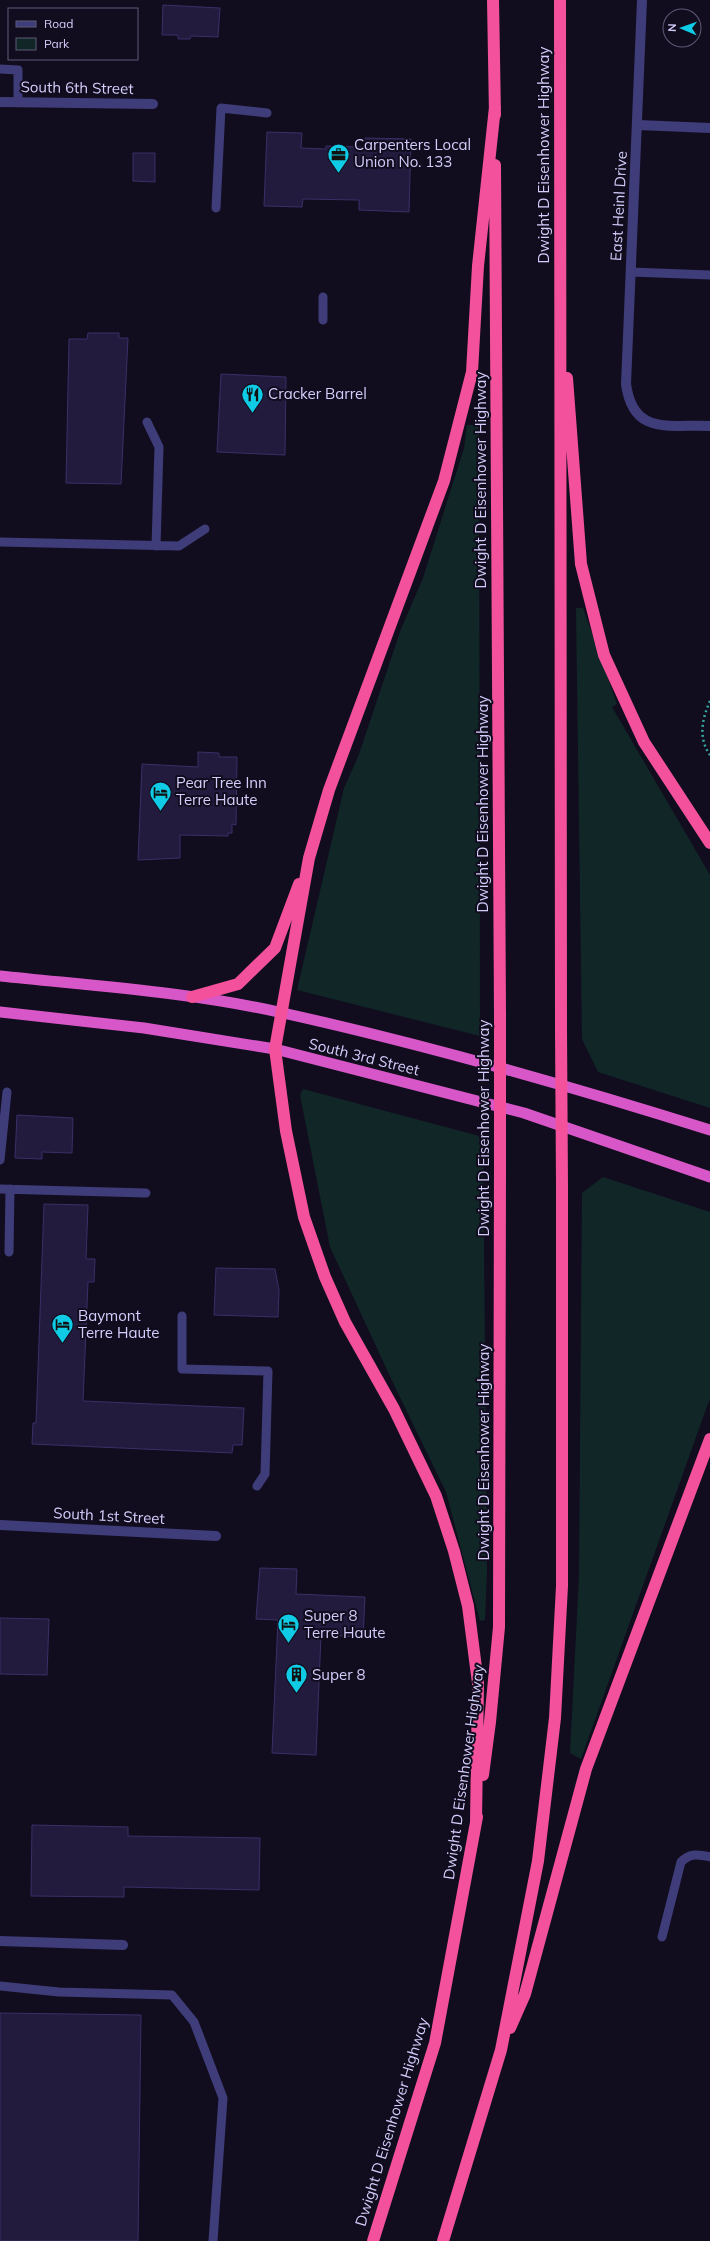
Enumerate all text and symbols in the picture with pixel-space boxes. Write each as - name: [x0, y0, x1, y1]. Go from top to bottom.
- legend: [8, 8, 138, 60]
- north arrow: [662, 8, 702, 48]
- text: Road: [44, 16, 73, 31]
- text: N: [665, 23, 679, 32]
- text: Park: [44, 36, 70, 51]
- street label: Dwight D Eisenhower Highway: [534, 46, 553, 264]
- street label: South 6th Street: [20, 77, 134, 98]
- place label: Carpenters Local Union No. 133: [354, 135, 471, 171]
- office icon: Carpenters Local Union No. 133: [325, 141, 351, 174]
- street label: East Heinl Drive: [606, 151, 631, 261]
- street label: Dwight D Eisenhower Highway: [471, 371, 490, 589]
- restaurant icon: Cracker Barrel: [239, 381, 265, 414]
- place label: Cracker Barrel: [268, 384, 367, 403]
- street label: Dwight D Eisenhower Highway: [473, 695, 492, 913]
- place label: Pear Tree Inn Terre Haute: [176, 773, 267, 809]
- hotel icon: Pear Tree Inn Terre Haute: [147, 779, 173, 812]
- street label: Dwight D Eisenhower Highway: [474, 1019, 493, 1237]
- street label: South 3rd Street: [307, 1034, 421, 1079]
- place label: Baymont Terre Haute: [78, 1306, 159, 1342]
- hotel icon: Baymont Terre Haute: [49, 1312, 75, 1345]
- street label: Dwight D Eisenhower Highway: [474, 1343, 493, 1561]
- street label: South 1st Street: [53, 1503, 165, 1528]
- place label: Super 8 Terre Haute: [304, 1606, 385, 1642]
- hotel icon: Super 8 Terre Haute: [276, 1612, 302, 1645]
- building icon: Super 8: [284, 1662, 310, 1695]
- street label: Dwight D Eisenhower Highway: [439, 1663, 488, 1881]
- place label: Super 8: [312, 1665, 366, 1684]
- street label: Dwight D Eisenhower Highway: [351, 2015, 432, 2228]

